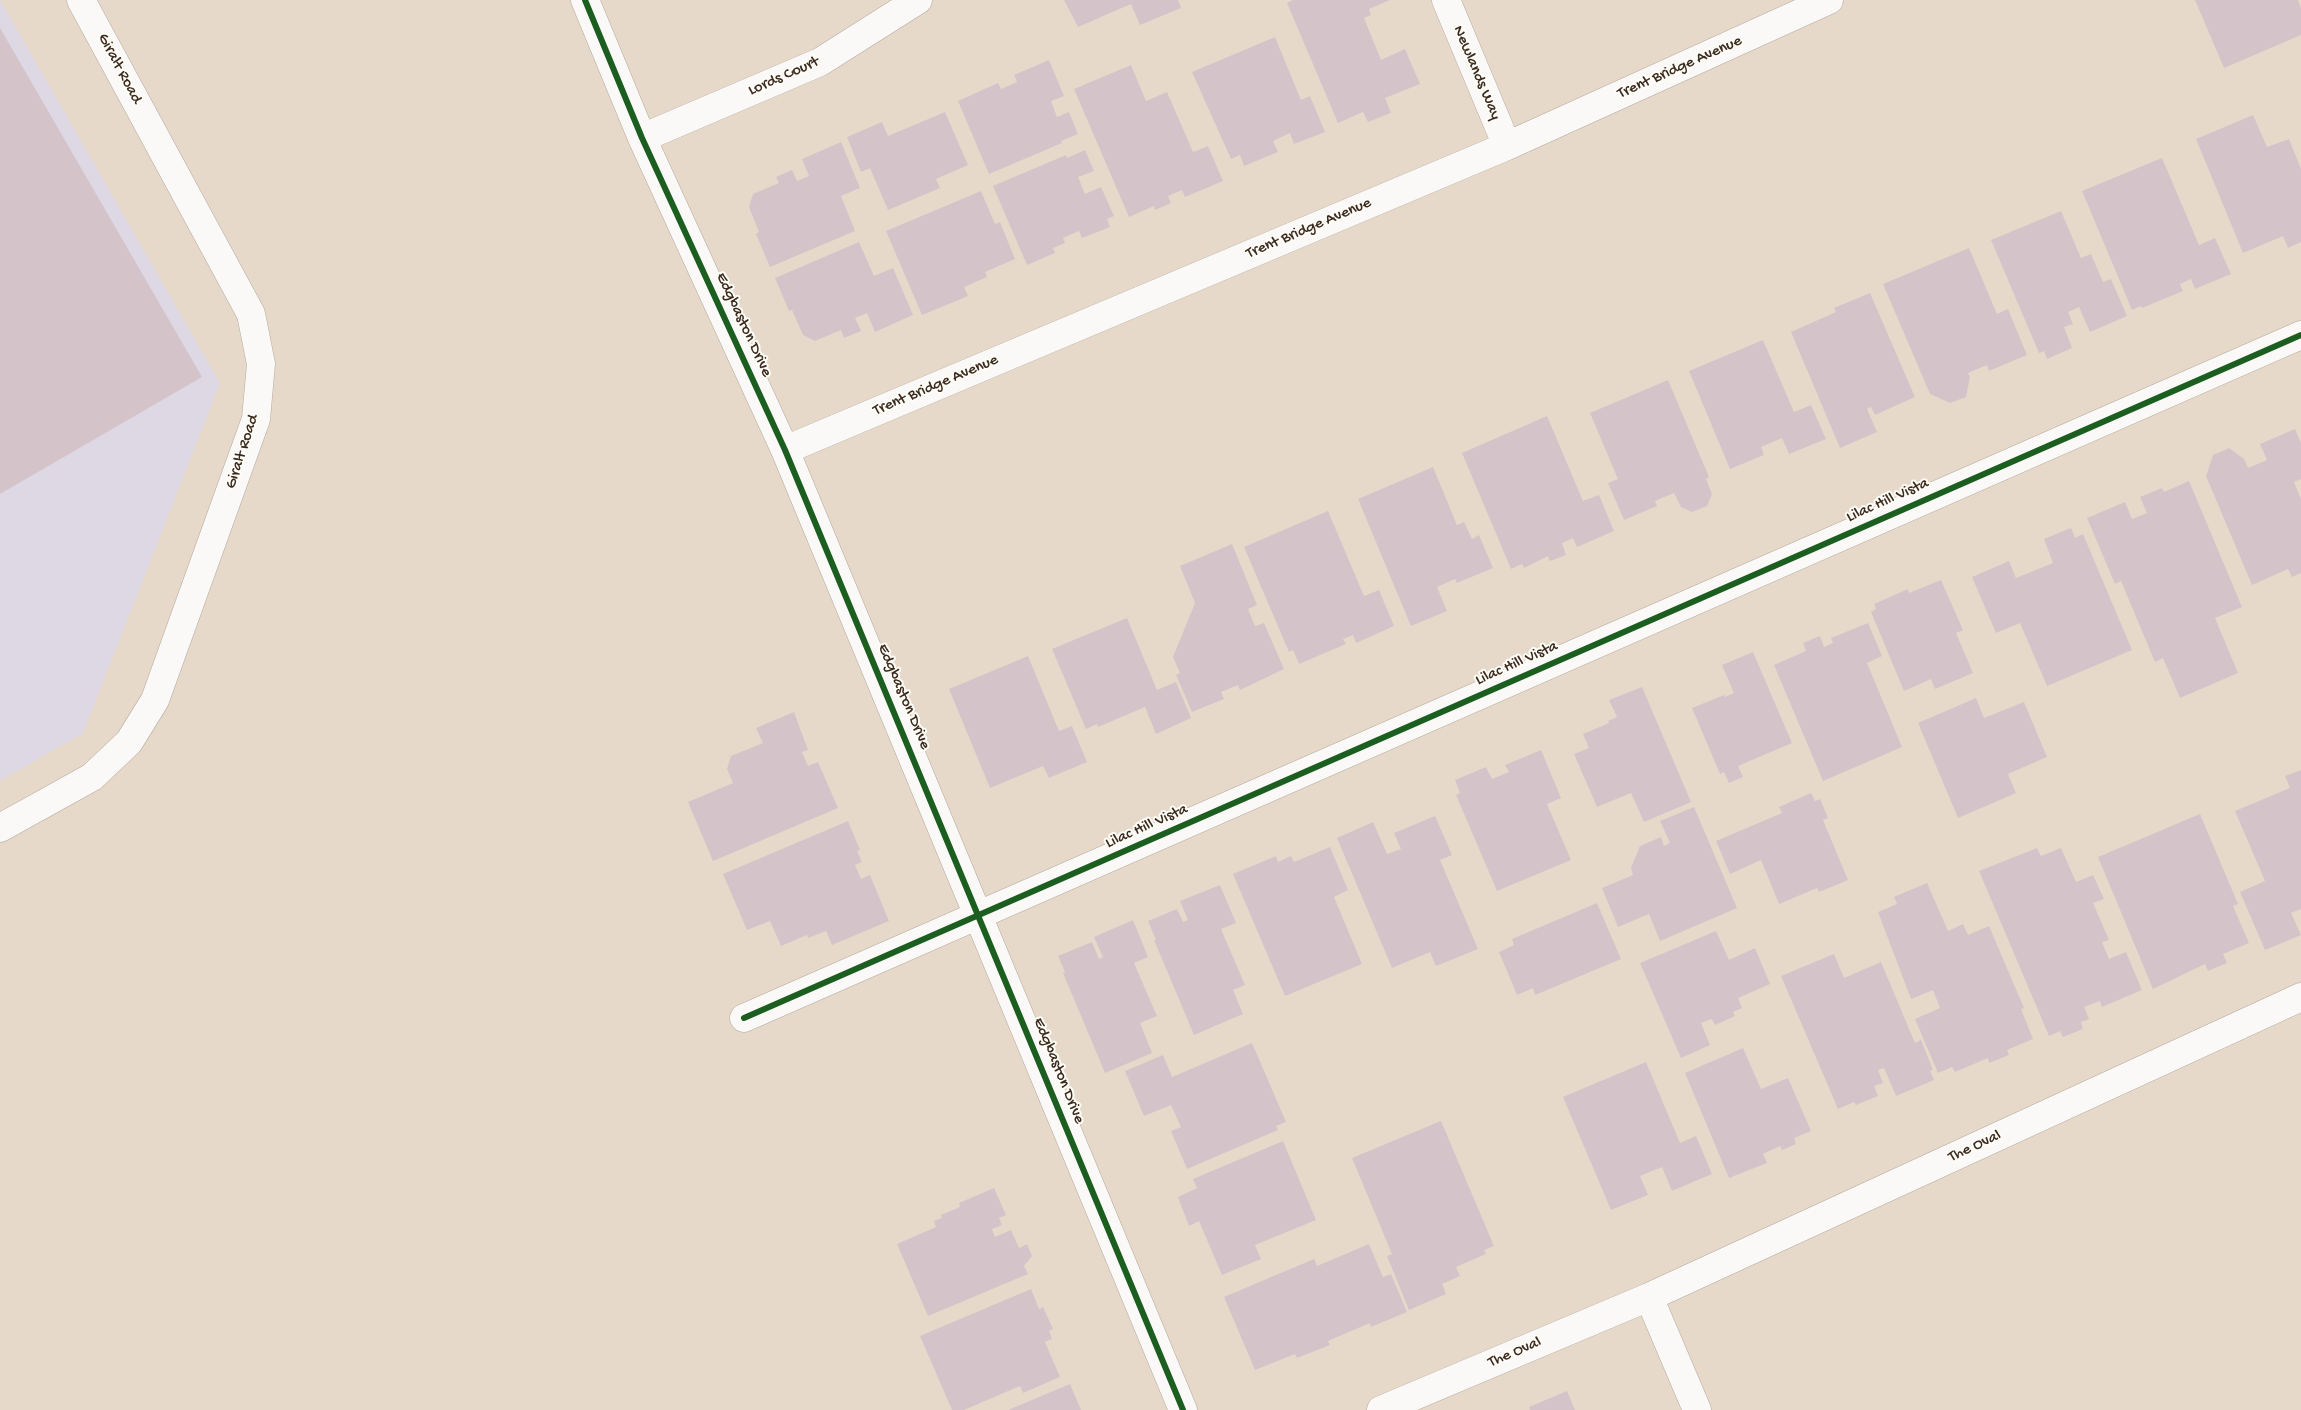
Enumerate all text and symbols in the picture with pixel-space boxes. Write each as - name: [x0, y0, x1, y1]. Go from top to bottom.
- street label: Newlands Way: [1448, 23, 1504, 123]
- street label: Giralt Road: [92, 31, 146, 107]
- street label: Trent Bridge Avenue: [1615, 32, 1745, 104]
- street label: Lords Court: [746, 53, 822, 101]
- street label: Trent Bridge Avenue: [1244, 194, 1374, 264]
- street label: Edgbaston Drive: [710, 270, 776, 380]
- street label: Trent Bridge Avenue: [871, 351, 1001, 421]
- street label: Giralt Road: [222, 412, 264, 492]
- street label: Lilac Hill Vista: [1844, 474, 1932, 528]
- street label: Lilac Hill Vista: [1473, 637, 1561, 691]
- street label: Edgbaston Drive: [872, 641, 934, 753]
- street label: Lilac Hill Vista: [1103, 800, 1191, 854]
- street label: Edgbaston Drive: [1028, 1015, 1088, 1127]
- street label: The Oval: [1946, 1126, 2004, 1168]
- street label: The Oval: [1486, 1333, 1544, 1373]

